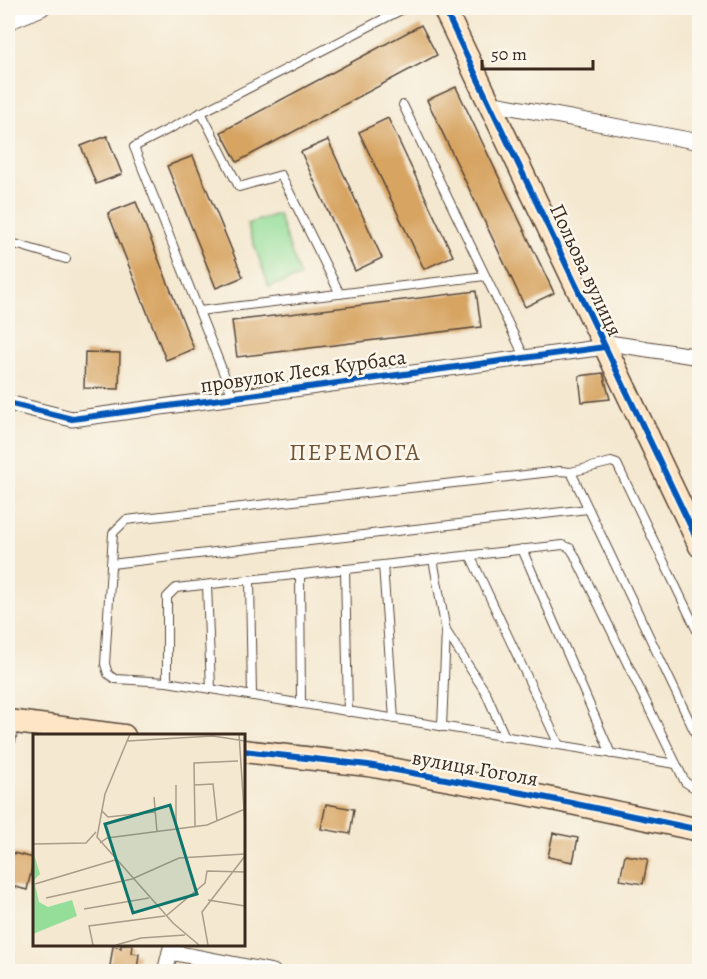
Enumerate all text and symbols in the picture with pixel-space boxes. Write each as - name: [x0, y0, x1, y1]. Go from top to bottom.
- scale bar: [482, 33, 593, 71]
- text: 50 m: [491, 42, 527, 66]
- street label: Польова вулиця: [543, 199, 629, 341]
- street label: провулок Леся Курбаса: [198, 343, 408, 399]
- district label: ПЕРЕМОГА: [289, 436, 421, 468]
- inset map: [33, 734, 244, 946]
- street label: вулиця Гоголя: [410, 743, 540, 793]

